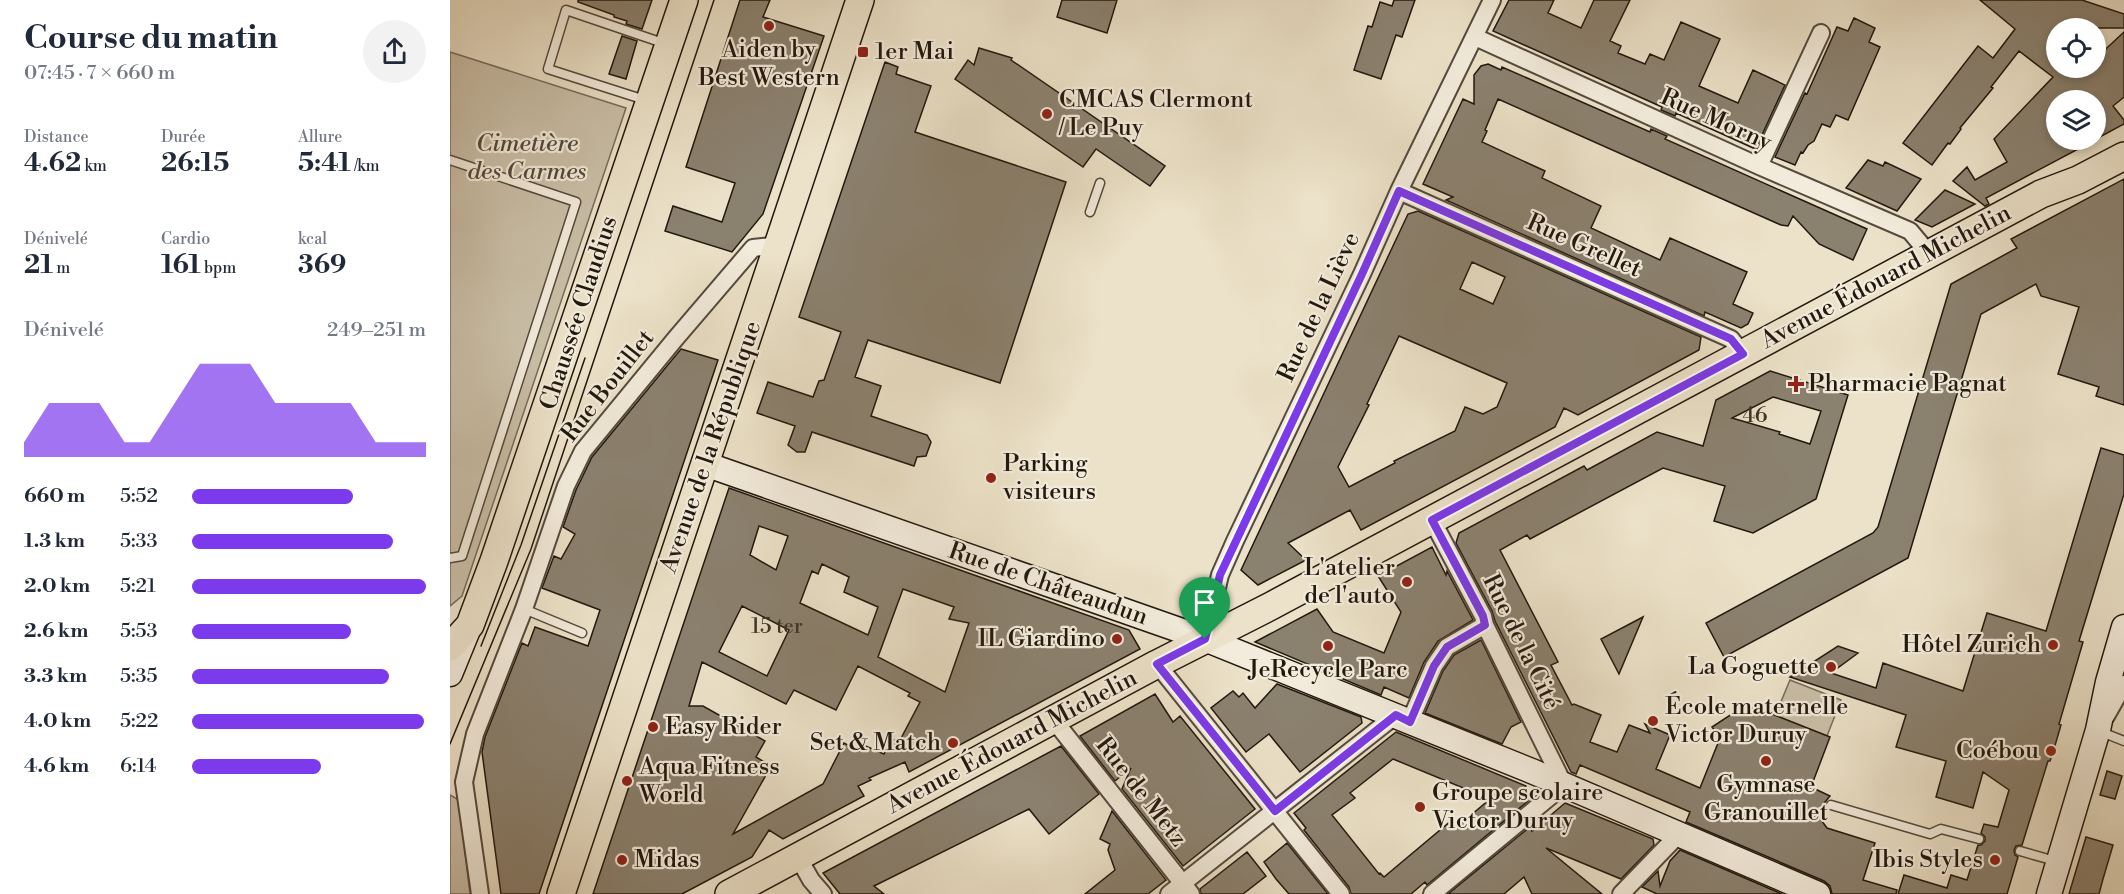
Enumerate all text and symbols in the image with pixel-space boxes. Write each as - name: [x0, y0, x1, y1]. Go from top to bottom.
- text: Course du matin: [24, 18, 278, 59]
- map controls: [2046, 18, 2106, 150]
- button: locate: [2046, 18, 2106, 78]
- marker: Aiden by Best Western: [762, 19, 776, 33]
- button: share: [363, 20, 426, 83]
- place label: Aiden by Best Western: [697, 35, 840, 93]
- place label: 1er Mai: [875, 37, 954, 67]
- marker: 1er Mai: [856, 45, 870, 59]
- text: 07:45 · 7 × 660 m: [24, 61, 175, 86]
- street label: Rue Morny: [1656, 82, 1777, 158]
- place label: CMCAS Clermont / Le Puy: [1058, 85, 1253, 143]
- button: layers: [2046, 90, 2106, 150]
- marker: CMCAS Clermont / Le Puy: [1040, 107, 1054, 121]
- text: Distance: [24, 127, 89, 147]
- text: Durée: [161, 127, 206, 147]
- text: Allure: [298, 127, 342, 147]
- park label: Cimetière des Carmes: [468, 129, 586, 187]
- text: 4.62: [24, 147, 81, 179]
- text: 26:15: [161, 147, 229, 179]
- text: 5:41: [298, 147, 351, 179]
- text: km: [81, 156, 107, 176]
- text: /km: [351, 156, 380, 176]
- street label: Avenue Édouard Michelin: [1754, 197, 2016, 356]
- street label: Rue Grellet: [1522, 207, 1646, 285]
- street label: Chaussée Claudius: [534, 212, 624, 414]
- street label: Rue de la Liève: [1271, 227, 1367, 387]
- text: Dénivelé: [24, 229, 88, 249]
- text: Cardio: [161, 229, 210, 249]
- text: kcal: [298, 229, 327, 249]
- text: 21: [24, 249, 53, 281]
- text: 161: [161, 249, 201, 281]
- text: 369: [298, 249, 346, 281]
- text: m: [53, 258, 70, 278]
- text: bpm: [201, 258, 236, 278]
- street label: Avenue de la République: [653, 317, 768, 578]
- text: Dénivelé: [24, 318, 104, 343]
- text: 249–251 m: [327, 318, 426, 343]
- street label: Rue Bouillet: [555, 324, 661, 448]
- place label: Pharmacie Pagnat: [1808, 369, 2007, 399]
- marker: Pharmacie Pagnat: [1789, 377, 1803, 391]
- house number: 46: [1742, 403, 1768, 429]
- place label: Parking visiteurs: [1002, 449, 1096, 507]
- marker: Parking visiteurs: [984, 471, 998, 485]
- text: 660 m: [24, 484, 85, 509]
- text: 5:52: [120, 484, 158, 509]
- text: 1.3 km: [24, 529, 85, 554]
- text: 5:33: [120, 529, 158, 554]
- street label: Rue de Châteaudun: [944, 536, 1152, 632]
- place label: L'atelier de l'auto: [1304, 553, 1395, 611]
- street label: Rue de la Cité: [1475, 569, 1567, 715]
- text: 2.0 km: [24, 574, 90, 599]
- text: 5:21: [120, 574, 156, 599]
- marker: L'atelier de l'auto: [1400, 575, 1414, 589]
- pin: [1179, 577, 1230, 639]
- icon: arrive: [1188, 586, 1221, 619]
- house number: 15 ter: [751, 614, 803, 640]
- text: 2.6 km: [24, 619, 88, 644]
- text: 5:53: [120, 619, 158, 644]
- place label: IL Giardino: [978, 624, 1105, 654]
- place label: Hôtel Zurich: [1902, 630, 2041, 660]
- marker: IL Giardino: [1110, 632, 1124, 646]
- marker: Hôtel Zurich: [2046, 638, 2060, 652]
- marker: JeRecycle Parc: [1321, 639, 1335, 653]
- place label: La Goguette: [1688, 652, 1819, 682]
- place label: JeRecycle Parc: [1247, 655, 1408, 685]
- marker: La Goguette: [1824, 660, 1838, 674]
- street label: Avenue Édouard Michelin: [880, 662, 1142, 821]
- text: 3.3 km: [24, 664, 87, 689]
- text: 5:35: [120, 664, 158, 689]
- place label: École maternelle Victor Duruy: [1664, 691, 1848, 750]
- text: 4.0 km: [24, 709, 91, 734]
- text: 5:22: [120, 709, 158, 734]
- place label: Easy Rider: [665, 712, 782, 742]
- marker: École maternelle Victor Duruy: [1646, 714, 1660, 728]
- marker: Easy Rider: [646, 720, 660, 734]
- place label: Set & Match: [810, 728, 941, 758]
- street label: Rue de Metz: [1089, 731, 1193, 853]
- marker: Set & Match: [946, 736, 960, 750]
- place label: Coébou: [1956, 736, 2039, 766]
- marker: Coébou: [2044, 744, 2058, 758]
- place label: Aqua Fitness World: [638, 752, 780, 810]
- text: 4.6 km: [24, 754, 89, 779]
- text: 6:14: [120, 754, 156, 779]
- marker: Gymnase Granouillet: [1759, 754, 1773, 768]
- place label: Gymnase Granouillet: [1704, 770, 1829, 828]
- marker: Aqua Fitness World: [620, 774, 634, 788]
- place label: Groupe scolaire Victor Duruy: [1431, 778, 1603, 836]
- marker: Groupe scolaire Victor Duruy: [1413, 800, 1427, 814]
- place label: Midas: [634, 845, 699, 875]
- place label: Ibis Styles: [1873, 845, 1983, 875]
- marker: Midas: [615, 853, 629, 867]
- marker: Ibis Styles: [1988, 853, 2002, 867]

